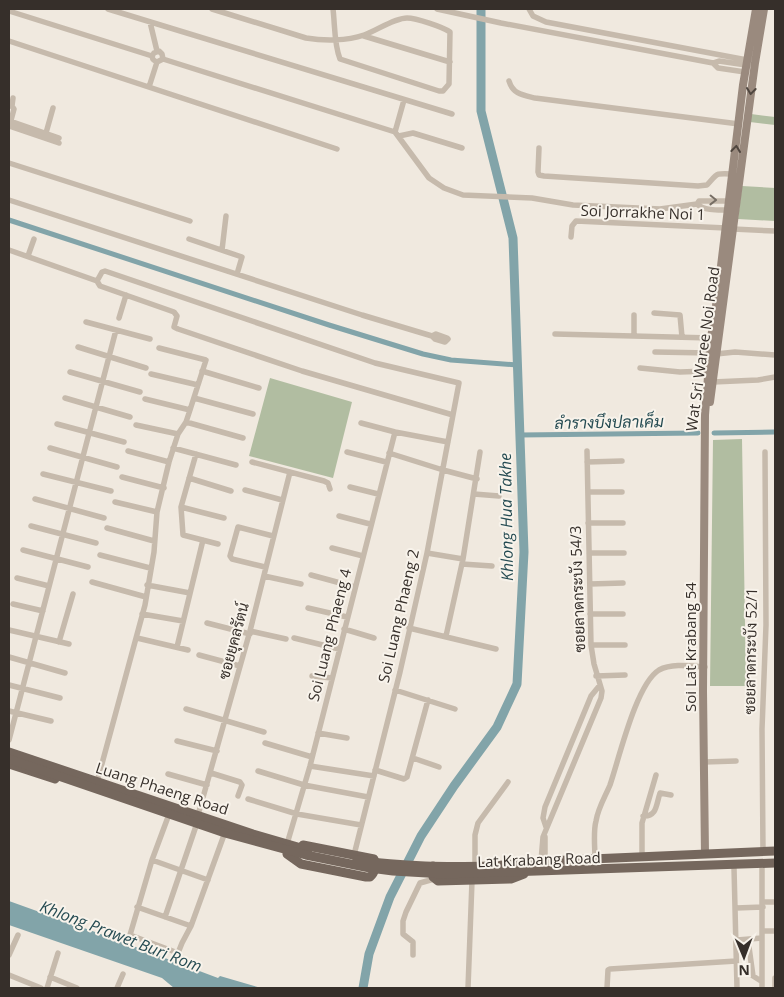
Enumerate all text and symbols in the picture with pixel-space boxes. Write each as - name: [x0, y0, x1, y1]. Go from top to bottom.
- one-way arrow: [746, 88, 757, 96]
- one-way arrow: [730, 145, 741, 153]
- one-way arrow: [709, 195, 717, 206]
- street label: Soi Jorrakhe Noi 1: [580, 200, 706, 224]
- street label: Wat Sri Waree Noi Road: [681, 265, 723, 433]
- water label: ลำรางบึงปลาเค็ม: [554, 408, 664, 434]
- water label: Khlong Hua Takhe: [494, 453, 518, 581]
- street label: ซอยลาดกระบัง 54/3: [565, 525, 589, 653]
- street label: Soi Luang Phaeng 2: [373, 547, 423, 684]
- street label: Soi Luang Phaeng 4: [303, 566, 355, 703]
- street label: Soi Lat Krabang 54: [680, 582, 700, 712]
- street label: ซอยลาดกระบัง 52/1: [739, 587, 761, 715]
- street label: ซอยยุคลรัตน์: [213, 600, 255, 682]
- street label: Luang Phaeng Road: [93, 757, 231, 819]
- street label: Lat Krabang Road: [477, 847, 601, 871]
- water label: Khlong Prawet Buri Rom: [37, 895, 205, 977]
- north arrow: [719, 932, 769, 982]
- text: N: [738, 961, 750, 980]

